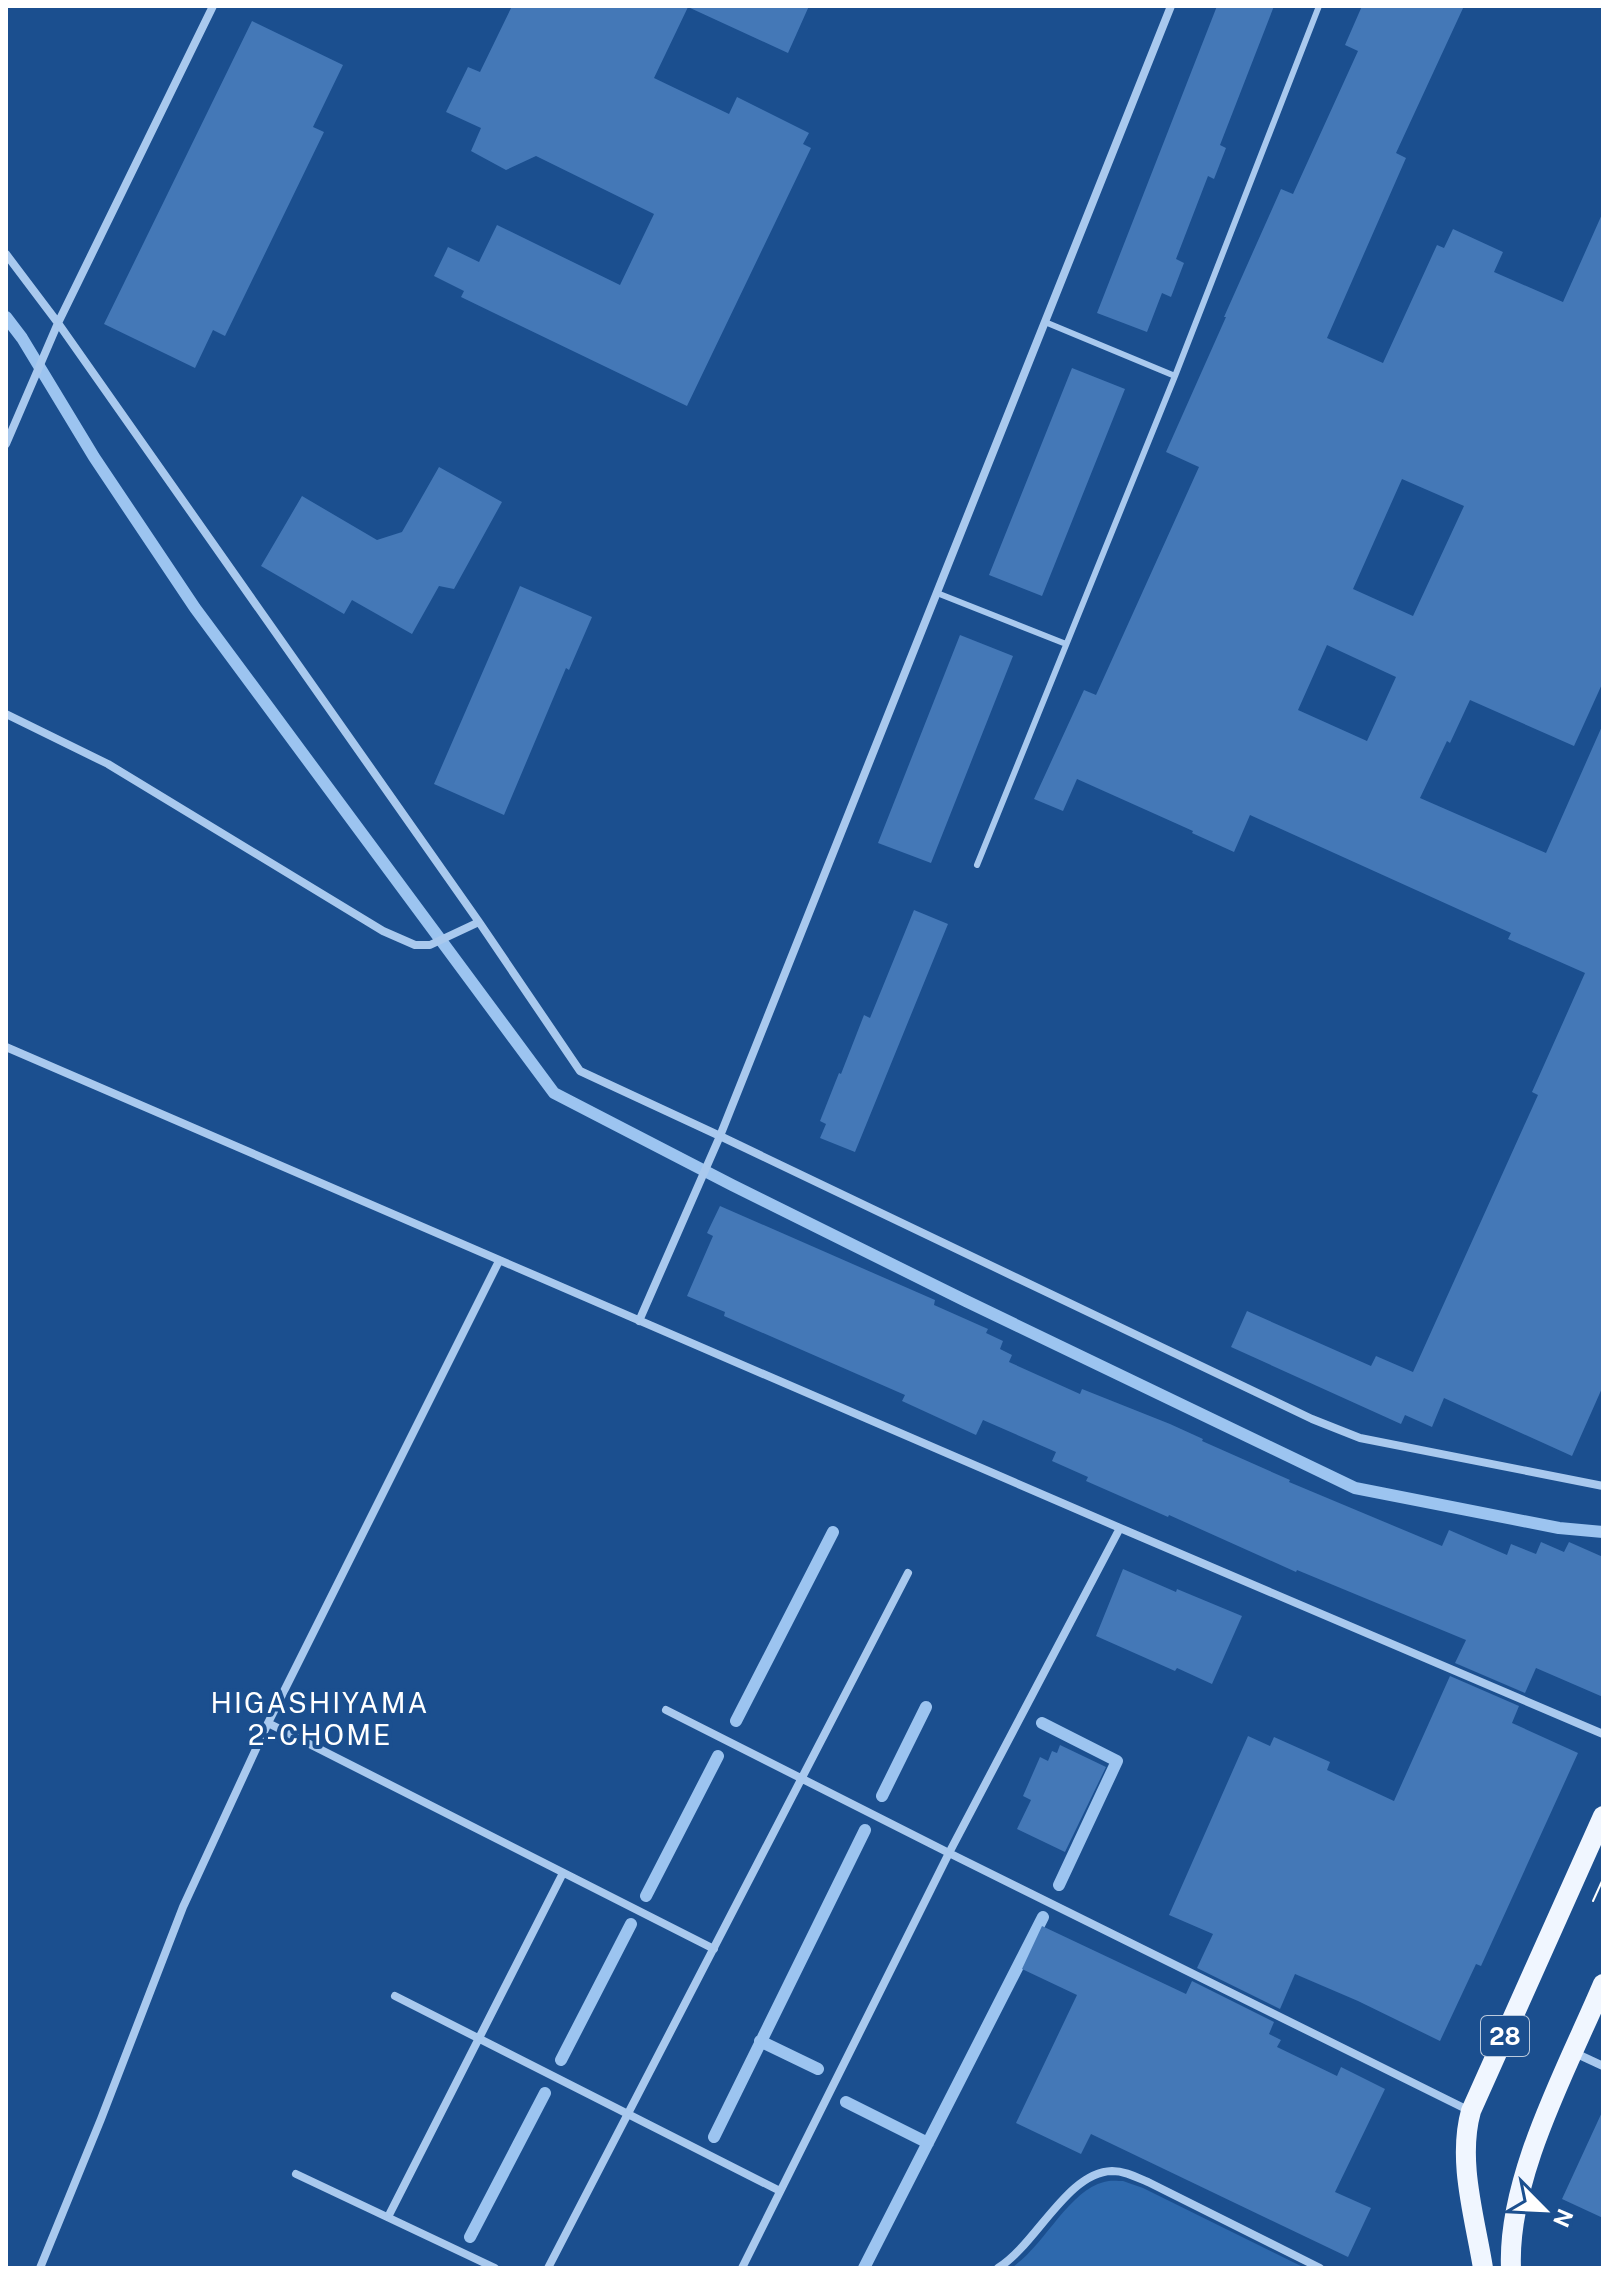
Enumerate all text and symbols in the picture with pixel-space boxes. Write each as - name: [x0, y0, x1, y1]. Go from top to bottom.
- district label: HIGASHIYAMA 2-CHOME: [211, 1686, 429, 1751]
- road number: 28: [1481, 2016, 1529, 2056]
- north arrow: [1505, 2170, 1585, 2250]
- text: N: [1548, 2205, 1579, 2231]

